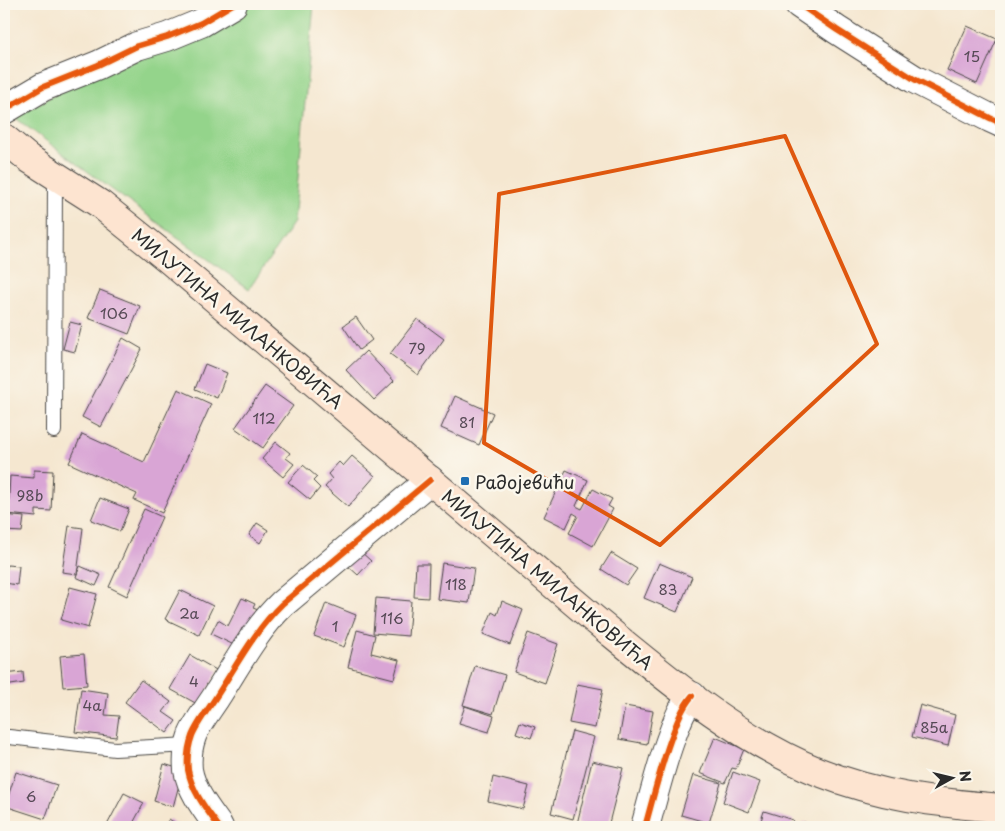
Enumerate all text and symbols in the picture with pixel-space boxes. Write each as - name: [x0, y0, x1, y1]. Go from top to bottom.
- house number: 15: [964, 44, 980, 67]
- street label: МИЛУТИНА МИЛАНКОВИЋА: [126, 221, 350, 415]
- house number: 106: [100, 301, 128, 324]
- house number: 79: [408, 336, 426, 359]
- house number: 112: [252, 406, 276, 429]
- house number: 81: [459, 410, 475, 433]
- place label: Радојевићи: [475, 468, 575, 495]
- marker: Радојевићи: [459, 475, 471, 487]
- street label: МИЛУТИНА МИЛАНКОВИЋА: [436, 482, 660, 676]
- house number: 98b: [17, 483, 43, 506]
- house number: 118: [445, 572, 467, 595]
- house number: 83: [658, 577, 678, 600]
- house number: 2a: [179, 601, 199, 624]
- house number: 116: [380, 606, 404, 629]
- house number: 1: [332, 614, 338, 637]
- house number: 4: [189, 669, 199, 692]
- house number: 4a: [82, 693, 102, 716]
- house number: 85a: [920, 715, 949, 738]
- north arrow: [928, 754, 978, 804]
- text: N: [954, 769, 977, 783]
- house number: 6: [26, 784, 36, 807]

